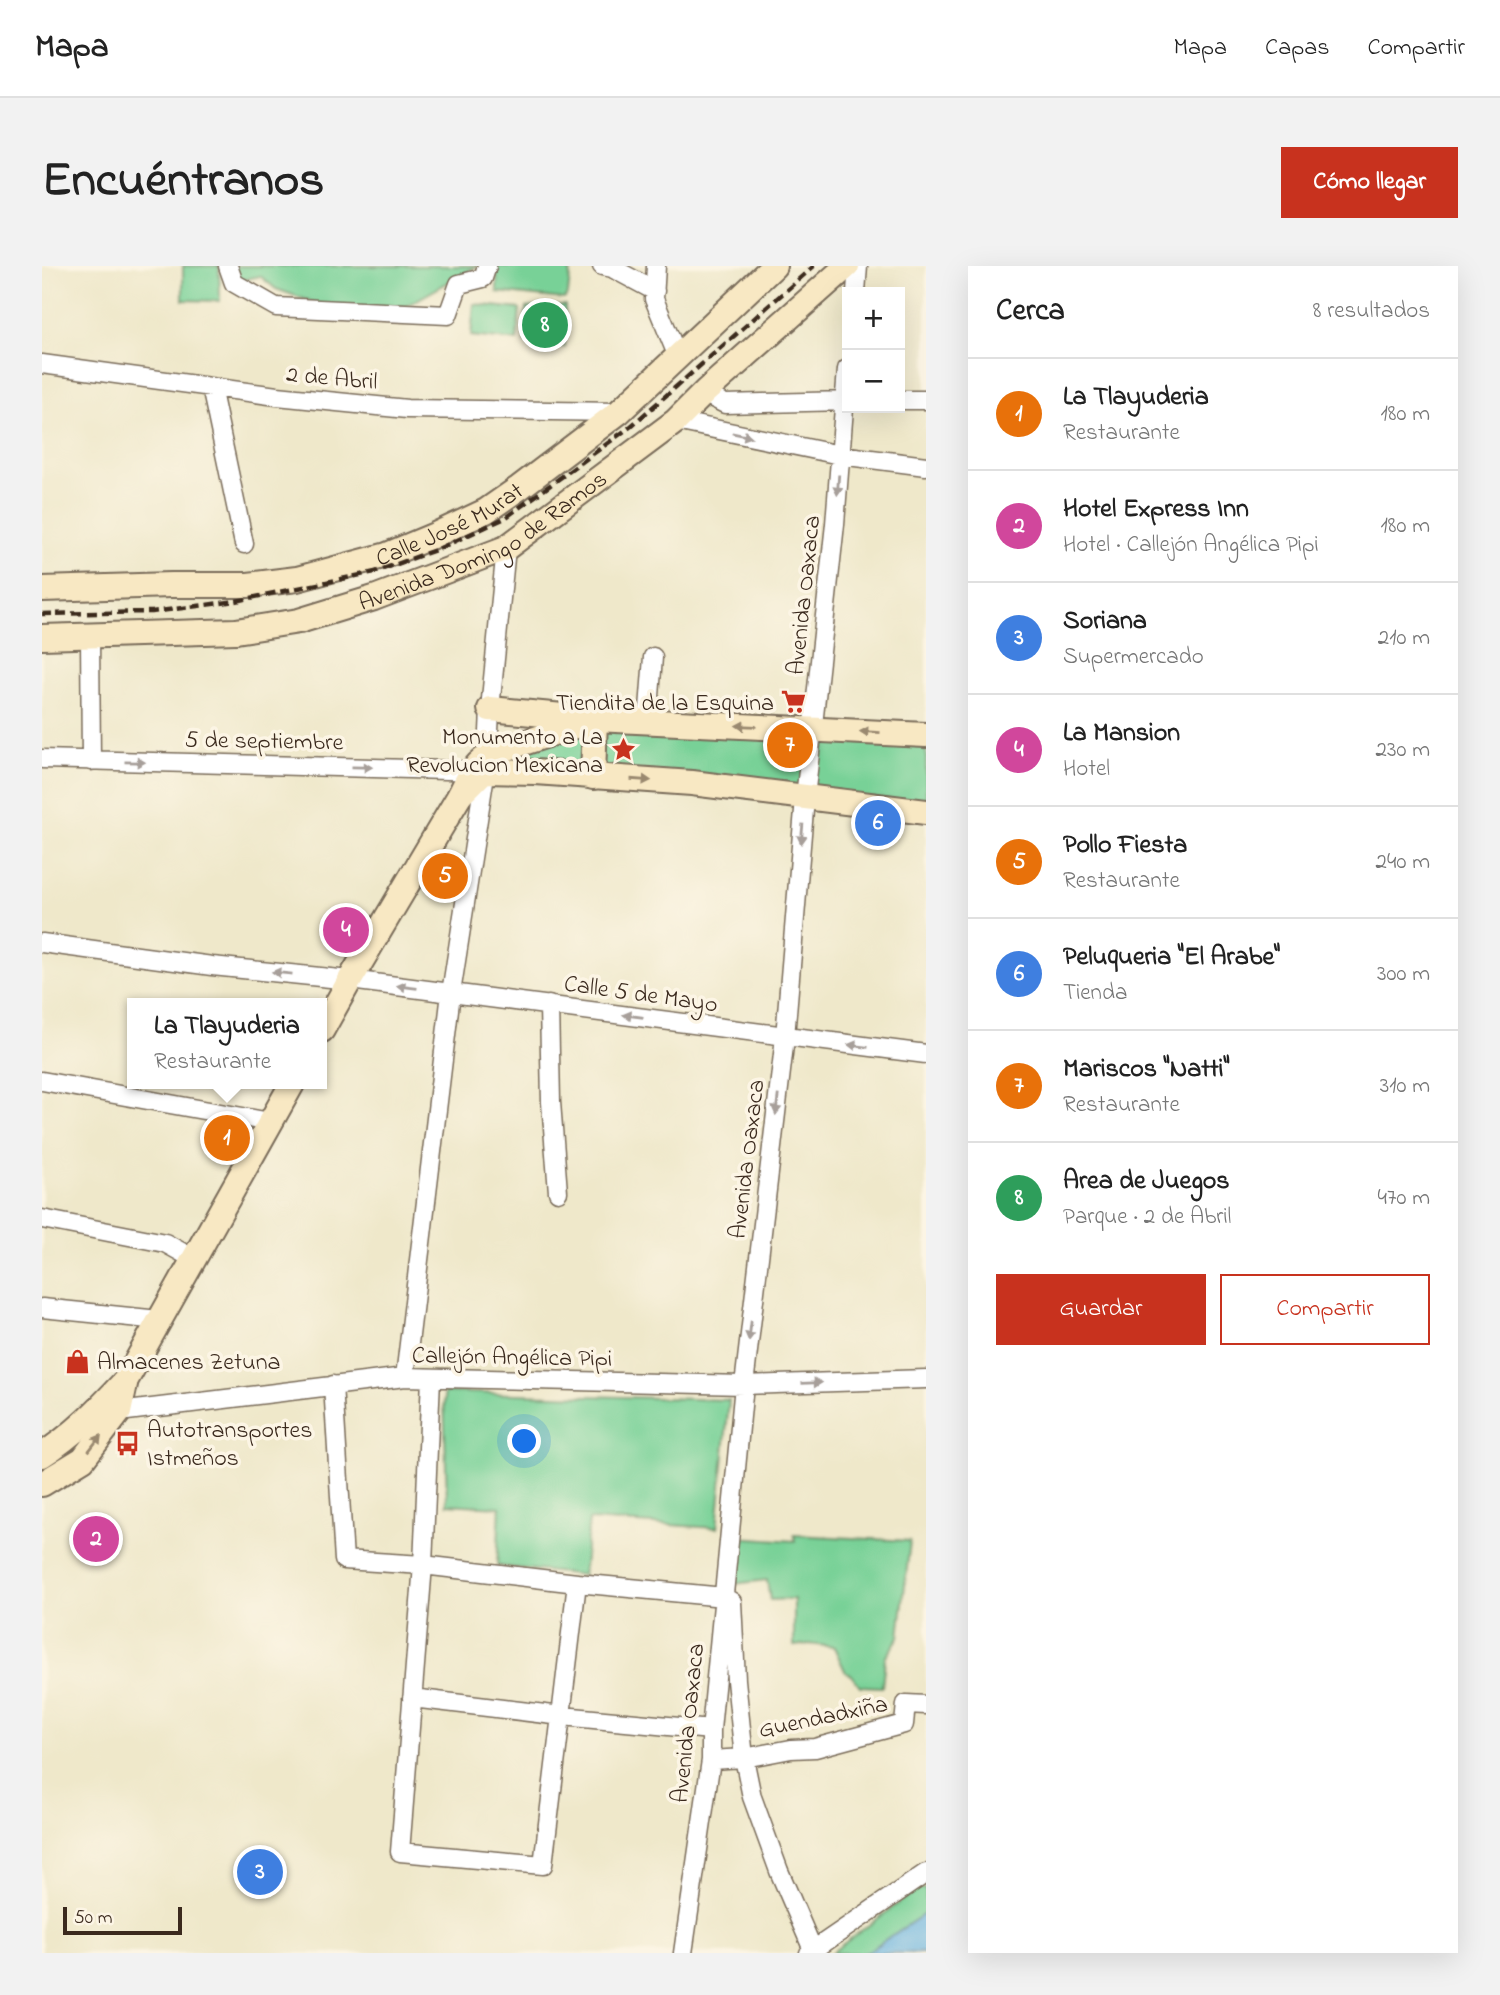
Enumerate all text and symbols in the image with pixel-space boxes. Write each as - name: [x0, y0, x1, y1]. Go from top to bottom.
- text: Mapa: [35, 24, 109, 72]
- text: Mapa: [1174, 31, 1227, 66]
- text: Capas: [1265, 31, 1329, 66]
- text: Compartir: [1367, 31, 1465, 66]
- text: Encuéntranos: [42, 146, 324, 218]
- button: Cómo llegar: [1281, 147, 1458, 218]
- map controls: [842, 287, 905, 413]
- button: +: [842, 287, 905, 350]
- text: Cerca: [996, 290, 1065, 334]
- text: 8 resultados: [1313, 295, 1430, 328]
- pin: 8: [522, 299, 568, 351]
- button: −: [842, 350, 905, 413]
- street label: 2 de Abril: [285, 358, 379, 401]
- text: La Tlayuderia: [1063, 379, 1209, 417]
- text: 1: [1015, 398, 1023, 431]
- text: 180 m: [1381, 398, 1430, 431]
- text: Restaurante: [1063, 417, 1180, 450]
- one-way arrow: [731, 429, 753, 440]
- street label: Avenida Domingo de Ramos: [355, 463, 615, 622]
- street label: Calle José Murat: [372, 475, 532, 577]
- one-way arrow: [832, 475, 843, 497]
- text: Hotel Express Inn: [1063, 491, 1249, 529]
- text: 2: [1013, 510, 1025, 543]
- text: 180 m: [1381, 510, 1430, 543]
- street label: Avenida Oaxaca: [780, 514, 831, 677]
- text: Hotel · Callejón Angélica Pipi: [1063, 529, 1319, 562]
- text: Soriana: [1063, 603, 1147, 641]
- text: 3: [1014, 622, 1024, 655]
- text: 210 m: [1378, 622, 1430, 655]
- text: Supermercado: [1063, 641, 1204, 674]
- place label: Tiendita de la Esquina: [556, 687, 774, 722]
- supermarket icon: Tiendita de la Esquina: [780, 688, 808, 716]
- text: La Mansion: [1063, 715, 1180, 753]
- pin: 7: [767, 719, 813, 771]
- one-way arrow: [735, 720, 757, 731]
- place label: Monumento a La Revolucion Mexicana: [406, 721, 603, 784]
- street label: 5 de septiembre: [184, 724, 344, 761]
- one-way arrow: [859, 726, 881, 737]
- text: 4: [1014, 734, 1024, 767]
- text: 230 m: [1376, 734, 1430, 767]
- place icon: Monumento a La Revolucion Mexicana: [609, 736, 637, 764]
- text: Hotel: [1063, 753, 1110, 786]
- one-way arrow: [124, 756, 146, 767]
- one-way arrow: [351, 761, 373, 773]
- one-way arrow: [630, 774, 652, 785]
- pin: 6: [855, 797, 901, 849]
- one-way arrow: [796, 823, 807, 845]
- text: Pollo Fiesta: [1063, 827, 1187, 865]
- text: 5: [1012, 846, 1026, 879]
- text: 240 m: [1376, 846, 1430, 879]
- pin: 5: [422, 850, 468, 902]
- text: Restaurante: [1063, 865, 1180, 898]
- pin: 4: [323, 904, 369, 956]
- text: Peluqueria "El Arabe": [1063, 939, 1280, 977]
- text: 6: [1014, 958, 1024, 991]
- text: 300 m: [1377, 958, 1430, 991]
- one-way arrow: [270, 967, 292, 978]
- street label: Calle 5 de Mayo: [561, 967, 720, 1025]
- text: Tienda: [1063, 977, 1127, 1010]
- one-way arrow: [396, 982, 418, 993]
- popup: [127, 998, 327, 1089]
- text: La Tlayuderia: [154, 1008, 300, 1046]
- one-way arrow: [622, 1011, 644, 1022]
- one-way arrow: [847, 1040, 869, 1051]
- text: Restaurante: [154, 1046, 271, 1079]
- text: Mariscos "Natti": [1063, 1051, 1230, 1089]
- text: 7: [1014, 1070, 1024, 1103]
- text: 310 m: [1380, 1070, 1430, 1103]
- street label: Avenida Oaxaca: [721, 1078, 776, 1241]
- text: Restaurante: [1063, 1089, 1180, 1122]
- one-way arrow: [771, 1094, 782, 1116]
- pin: 1: [204, 1112, 250, 1164]
- text: Area de Juegos: [1063, 1163, 1230, 1201]
- text: 8: [1015, 1182, 1023, 1215]
- text: 470 m: [1378, 1182, 1430, 1215]
- text: Parque · 2 de Abril: [1063, 1201, 1231, 1234]
- button: Guardar: [996, 1274, 1206, 1345]
- button: Compartir: [1220, 1274, 1430, 1345]
- one-way arrow: [745, 1320, 756, 1342]
- street label: Callejón Angélica Pipi: [411, 1339, 612, 1378]
- place label: Almacenes Zetuna: [97, 1346, 281, 1381]
- shop icon: Almacenes Zetuna: [63, 1347, 91, 1375]
- one-way arrow: [801, 1377, 823, 1388]
- place label: Autotransportes Istmeños: [147, 1414, 313, 1477]
- your location: [507, 1424, 541, 1458]
- bus stop icon: Autotransportes Istmeños: [113, 1429, 141, 1457]
- one-way arrow: [88, 1434, 103, 1452]
- pin: 2: [73, 1513, 119, 1565]
- street label: Avenida Oaxaca: [664, 1642, 715, 1805]
- street label: Guendadxiña: [756, 1688, 891, 1749]
- pin: 3: [237, 1846, 283, 1898]
- scale bar: [63, 1904, 182, 1936]
- text: 50 m: [74, 1905, 113, 1932]

